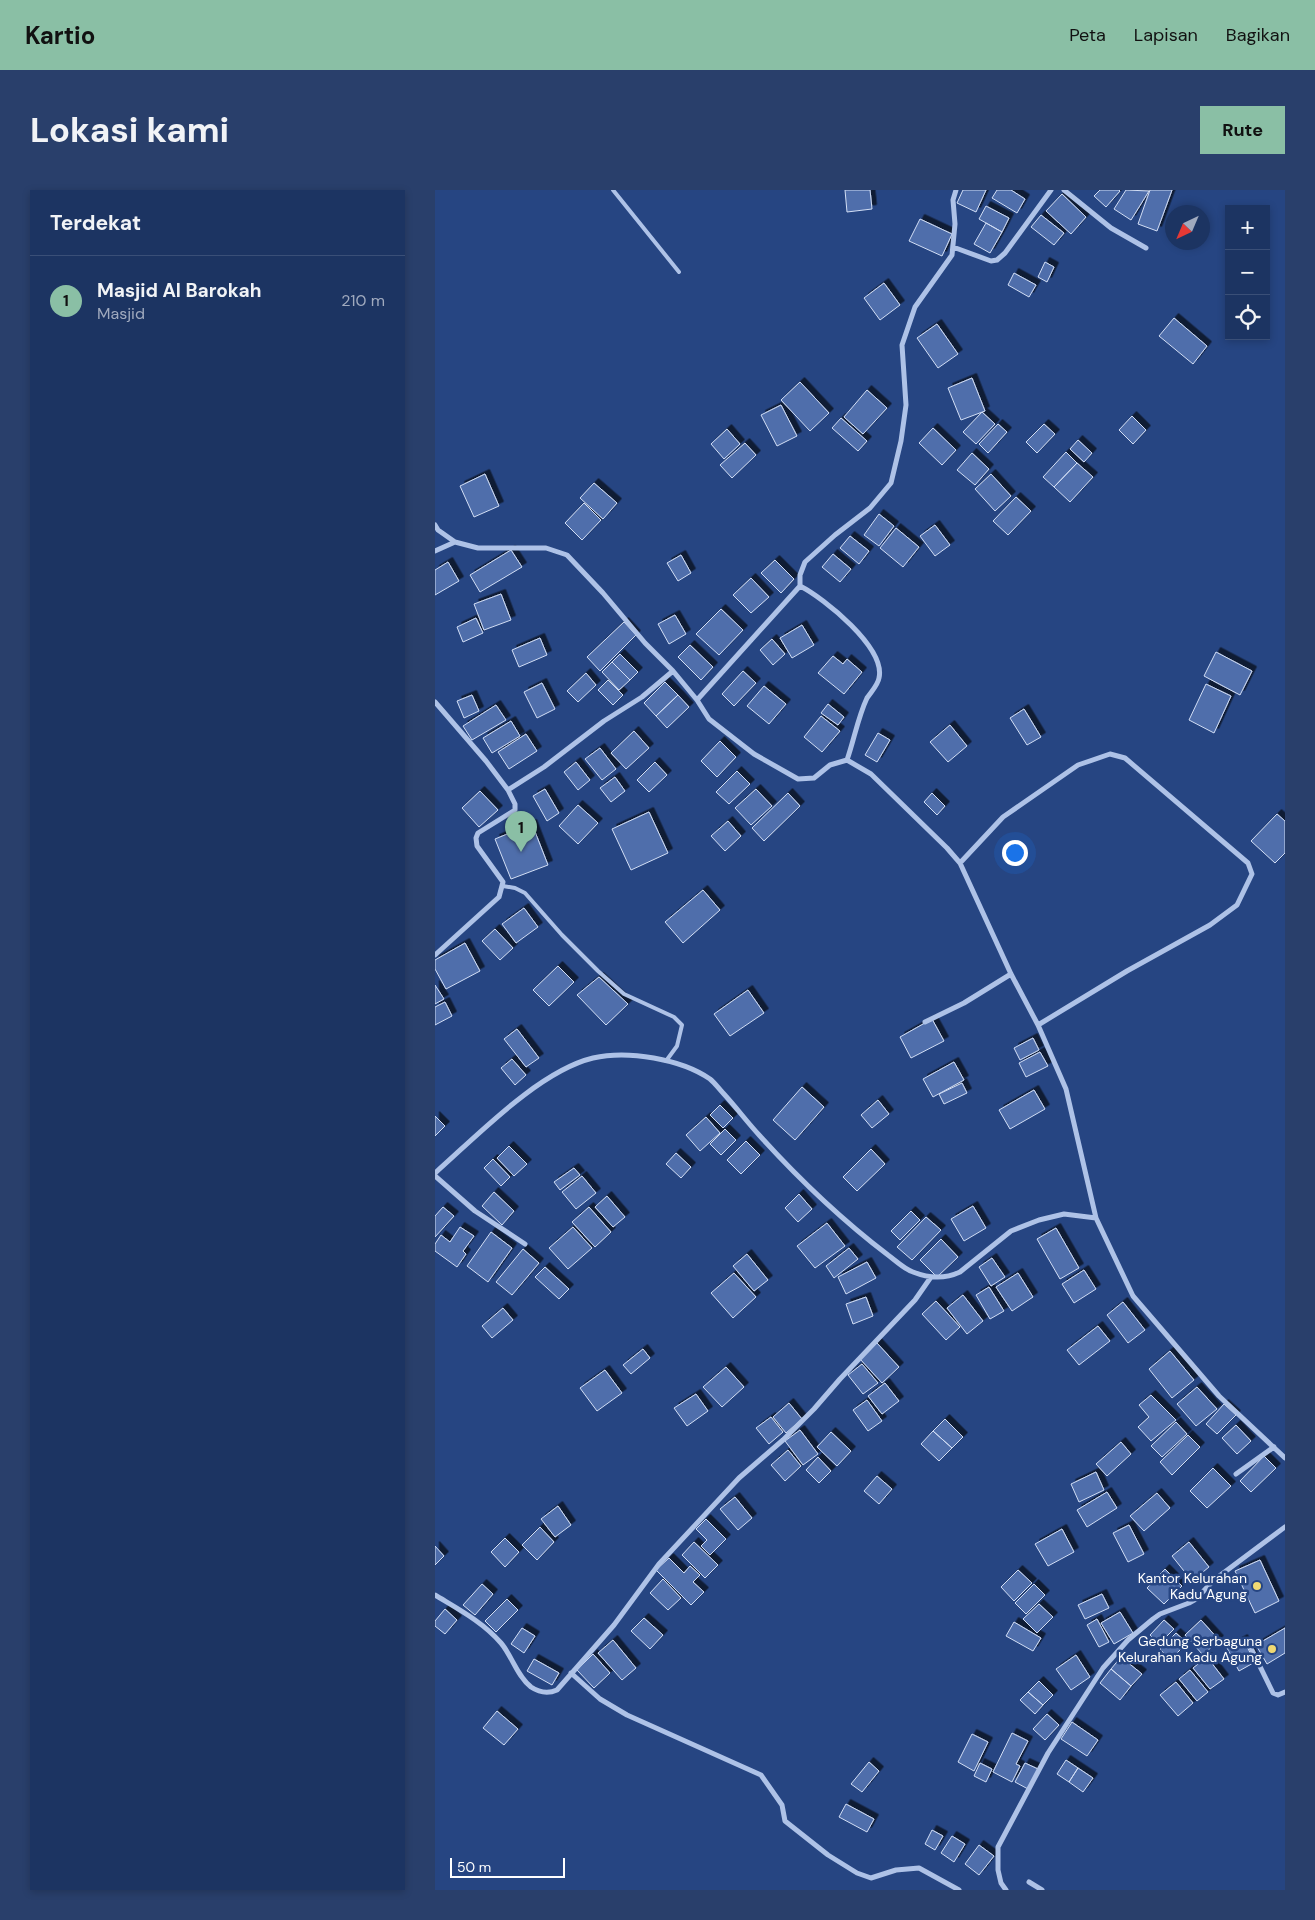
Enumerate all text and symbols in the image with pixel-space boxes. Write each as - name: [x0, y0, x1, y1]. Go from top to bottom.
- text: Kartio: [25, 20, 95, 51]
- text: Peta: [1069, 23, 1106, 47]
- text: Lapisan: [1134, 23, 1198, 47]
- text: Bagikan: [1226, 23, 1290, 47]
- button: Rute: [1200, 106, 1285, 154]
- text: Lokasi kami: [30, 107, 229, 153]
- north arrow: [1165, 205, 1210, 250]
- map controls: [1225, 205, 1270, 340]
- button: +: [1225, 205, 1270, 250]
- text: Terdekat: [50, 209, 141, 237]
- button: −: [1225, 250, 1270, 295]
- text: Masjid Al Barokah: [97, 278, 261, 303]
- text: 1: [63, 290, 69, 311]
- text: 210 m: [341, 290, 385, 311]
- button: locate: [1225, 295, 1270, 340]
- text: Masjid: [97, 303, 145, 324]
- pin: 1: [505, 811, 537, 852]
- your location: [1002, 840, 1028, 866]
- place label: Kantor Kelurahan Kadu Agung: [1138, 1569, 1247, 1603]
- marker: Kantor Kelurahan Kadu Agung: [1251, 1580, 1263, 1592]
- place label: Gedung Serbaguna Kelurahan Kadu Agung: [1118, 1632, 1262, 1666]
- marker: Gedung Serbaguna Kelurahan Kadu Agung: [1266, 1643, 1278, 1655]
- scale bar: [450, 1855, 565, 1878]
- text: 50 m: [457, 1858, 491, 1876]

